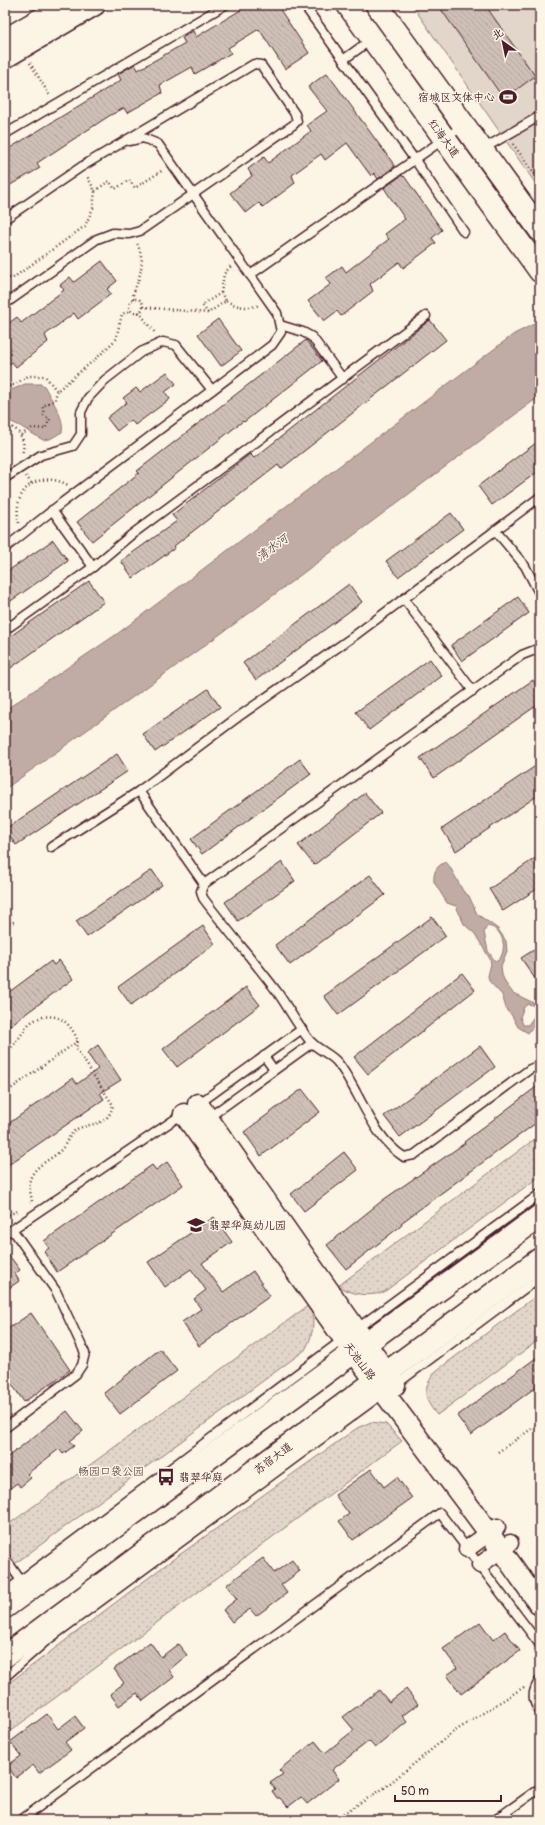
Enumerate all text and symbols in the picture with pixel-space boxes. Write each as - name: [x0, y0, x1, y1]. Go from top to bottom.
- north arrow: [483, 22, 523, 62]
- text: 北: [490, 26, 506, 42]
- sports icon: 宿城区文体中心: [498, 87, 518, 107]
- place label: 宿城区文体中心: [418, 91, 495, 104]
- street label: 红海大道: [425, 117, 462, 160]
- water label: 清水河: [253, 530, 293, 565]
- school or university icon: 翡翠华庭幼儿园: [186, 1215, 206, 1235]
- place label: 翡翠华庭幼儿园: [209, 1219, 286, 1232]
- street label: 天池山路: [341, 1340, 378, 1383]
- street label: 苏宿大道: [252, 1440, 295, 1477]
- park label: 畅园口袋公园: [78, 1465, 144, 1478]
- bus stop icon: 翡翠华庭: [156, 1467, 176, 1487]
- place label: 翡翠华庭: [179, 1471, 223, 1484]
- scale bar: [395, 1777, 501, 1803]
- text: 50 m: [401, 1784, 429, 1799]

